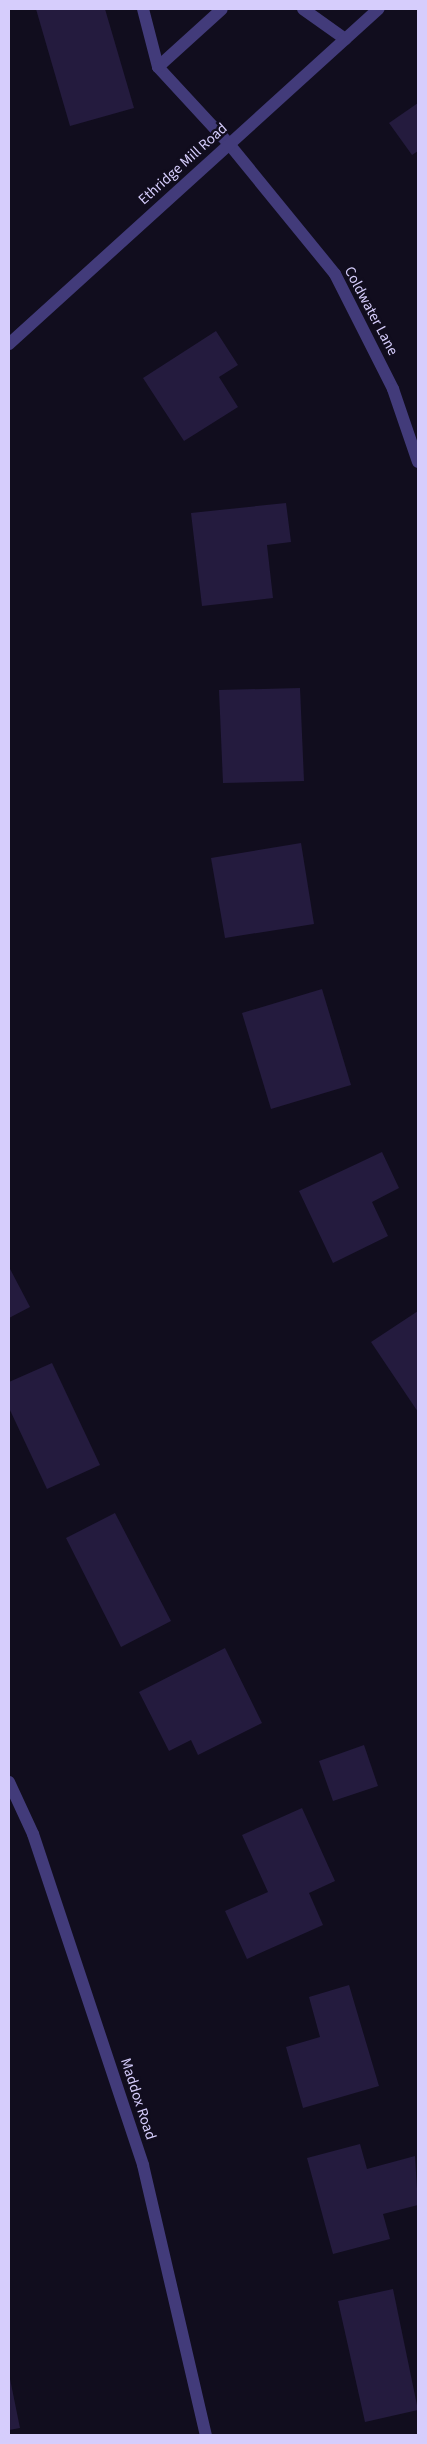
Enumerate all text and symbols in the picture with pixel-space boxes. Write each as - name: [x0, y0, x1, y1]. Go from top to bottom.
- street label: Ethridge Mill Road: [135, 119, 231, 209]
- street label: Coldwater Lane: [340, 264, 402, 358]
- street label: Maddox Road: [116, 2056, 160, 2142]

